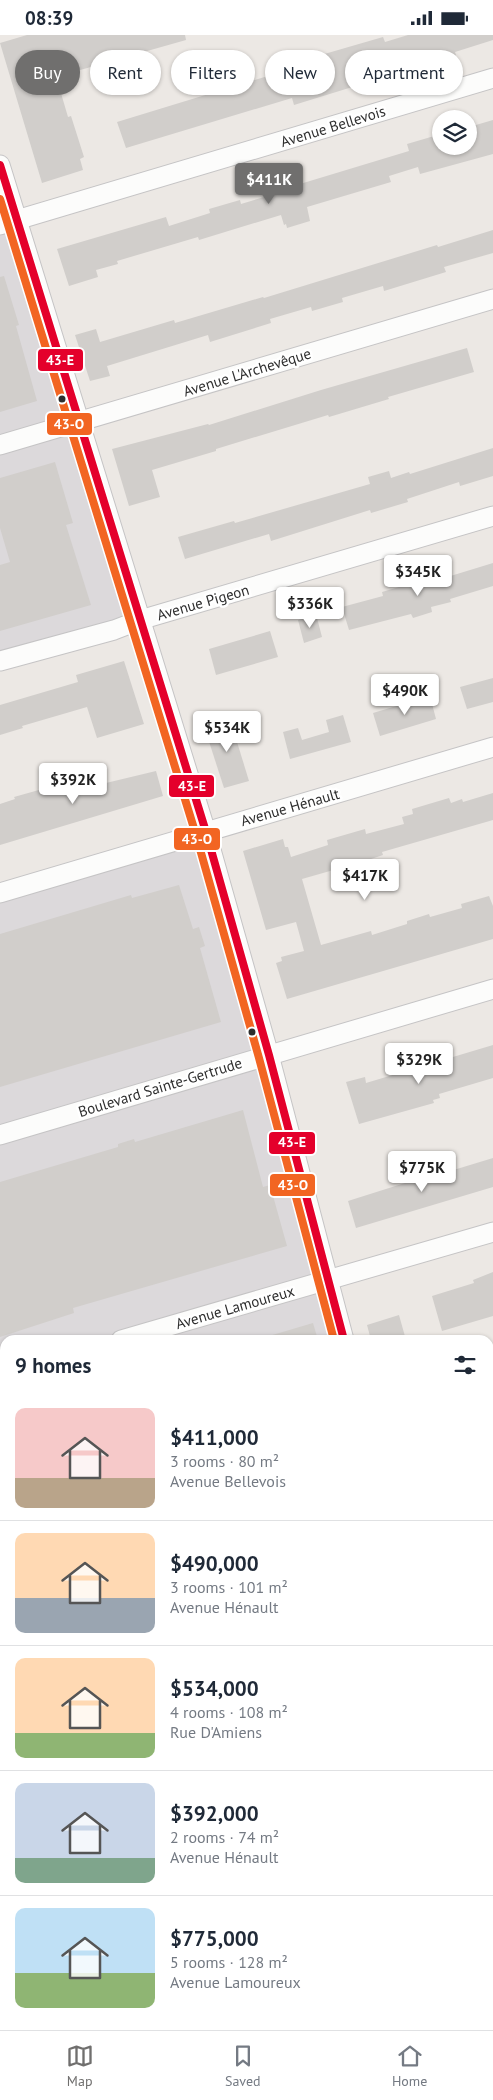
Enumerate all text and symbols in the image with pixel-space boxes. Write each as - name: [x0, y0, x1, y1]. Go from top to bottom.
- text: 08:39: [25, 6, 73, 30]
- chip: Buy: [15, 50, 80, 95]
- chip: Rent: [90, 50, 161, 95]
- chip: Filters: [171, 50, 255, 95]
- chip: New: [265, 50, 335, 95]
- chip: Apartment: [345, 50, 463, 95]
- street label: Avenue Bellevois: [278, 101, 388, 151]
- map controls: [432, 110, 477, 155]
- button: layers: [432, 110, 477, 155]
- pin: $411K: [234, 163, 304, 205]
- text: $411K: [246, 169, 292, 189]
- street label: Avenue L'Archevêque: [181, 344, 313, 400]
- line badge: 43-E: [37, 348, 84, 372]
- text: 43-E: [46, 351, 74, 369]
- unlabelled marker: [57, 394, 67, 404]
- line badge: 43-O: [46, 412, 93, 436]
- text: 43-O: [54, 415, 84, 433]
- pin: $345K: [383, 555, 453, 597]
- text: $345K: [395, 561, 441, 581]
- street label: Avenue Pigeon: [155, 580, 251, 624]
- pin: $336K: [275, 587, 345, 629]
- text: $336K: [287, 593, 333, 613]
- pin: $490K: [370, 673, 440, 716]
- text: $490K: [382, 680, 428, 700]
- pin: $534K: [192, 711, 262, 753]
- text: $534K: [204, 717, 250, 737]
- pin: $392K: [38, 763, 108, 805]
- text: $392K: [50, 769, 96, 789]
- line badge: 43-E: [168, 774, 215, 798]
- text: 43-E: [178, 777, 206, 795]
- street label: Avenue Hénault: [238, 784, 342, 830]
- line badge: 43-O: [173, 827, 221, 851]
- text: 43-O: [182, 830, 212, 848]
- pin: $417K: [330, 859, 400, 901]
- text: $417K: [342, 865, 388, 885]
- unlabelled marker: [247, 1027, 257, 1037]
- pin: $329K: [384, 1043, 454, 1085]
- text: $329K: [396, 1049, 442, 1069]
- street label: Boulevard Sainte-Gertrude: [76, 1053, 244, 1121]
- line badge: 43-E: [268, 1131, 316, 1155]
- text: 43-E: [278, 1133, 306, 1151]
- pin: $775K: [387, 1151, 457, 1193]
- text: $775K: [399, 1157, 445, 1177]
- line badge: 43-O: [269, 1173, 316, 1197]
- text: 43-O: [278, 1176, 308, 1194]
- street label: Avenue Lamoureux: [173, 1281, 297, 1333]
- icon: filters: [451, 1351, 479, 1379]
- text: 9 homes: [15, 1352, 91, 1379]
- text: $411,000: [170, 1424, 259, 1451]
- icon: home: [55, 1428, 115, 1488]
- text: 3 rooms · 80 m²: [170, 1451, 279, 1471]
- text: Avenue Bellevois: [170, 1471, 286, 1491]
- text: $490,000: [170, 1550, 259, 1577]
- icon: home: [55, 1553, 115, 1613]
- text: 3 rooms · 101 m²: [170, 1577, 288, 1597]
- text: Avenue Hénault: [170, 1597, 279, 1617]
- text: $534,000: [170, 1675, 259, 1702]
- icon: home: [55, 1678, 115, 1738]
- text: 4 rooms · 108 m²: [170, 1702, 288, 1722]
- text: Rue D'Amiens: [170, 1722, 262, 1742]
- text: $392,000: [170, 1800, 259, 1827]
- icon: home: [55, 1803, 115, 1863]
- text: 2 rooms · 74 m²: [170, 1827, 279, 1847]
- text: Avenue Hénault: [170, 1847, 279, 1867]
- text: $775,000: [170, 1925, 259, 1952]
- icon: home: [55, 1928, 115, 1988]
- text: 5 rooms · 128 m²: [170, 1952, 288, 1972]
- text: Avenue Lamoureux: [170, 1972, 301, 1992]
- tab: Map: [66, 2042, 94, 2090]
- tab: Saved: [225, 2042, 261, 2090]
- tab: Home: [392, 2042, 427, 2090]

